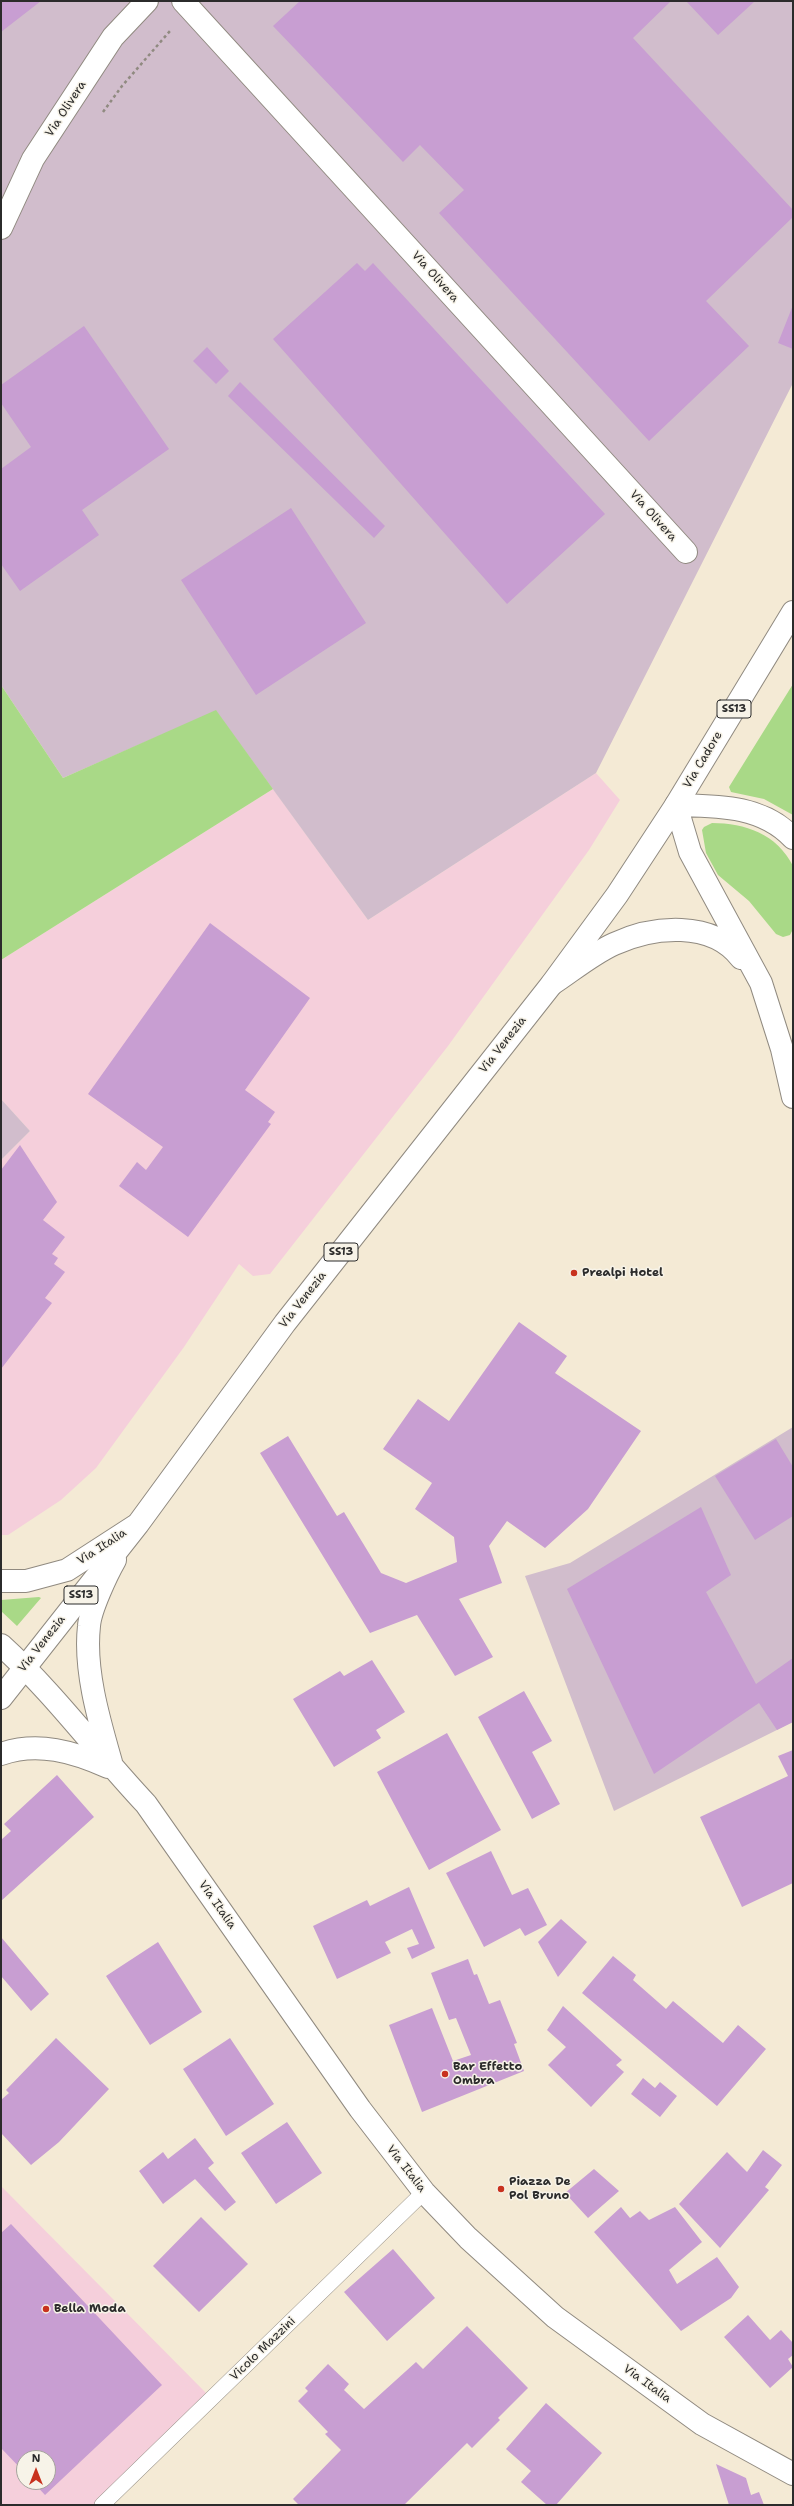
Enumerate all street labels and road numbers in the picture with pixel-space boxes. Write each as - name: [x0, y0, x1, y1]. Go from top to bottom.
- street label: Via Olivera: [43, 78, 89, 140]
- street label: Via Olivera: [408, 249, 462, 305]
- street label: Via Olivera: [626, 488, 680, 544]
- road number: SS13: [717, 700, 751, 718]
- street label: Via Cadore: [680, 729, 726, 791]
- street label: Via Venezia: [476, 1014, 530, 1076]
- road number: SS13: [324, 1243, 358, 1261]
- street label: Via Venezia: [276, 1269, 330, 1331]
- street label: Via Italia: [75, 1526, 129, 1568]
- road number: SS13: [64, 1586, 98, 1604]
- street label: Via Venezia: [15, 1613, 69, 1675]
- street label: Via Italia: [195, 1878, 239, 1932]
- street label: Via Italia: [383, 2143, 429, 2195]
- street label: Vicolo Mazzini: [227, 2314, 299, 2384]
- street label: Via Italia: [620, 2362, 674, 2406]

